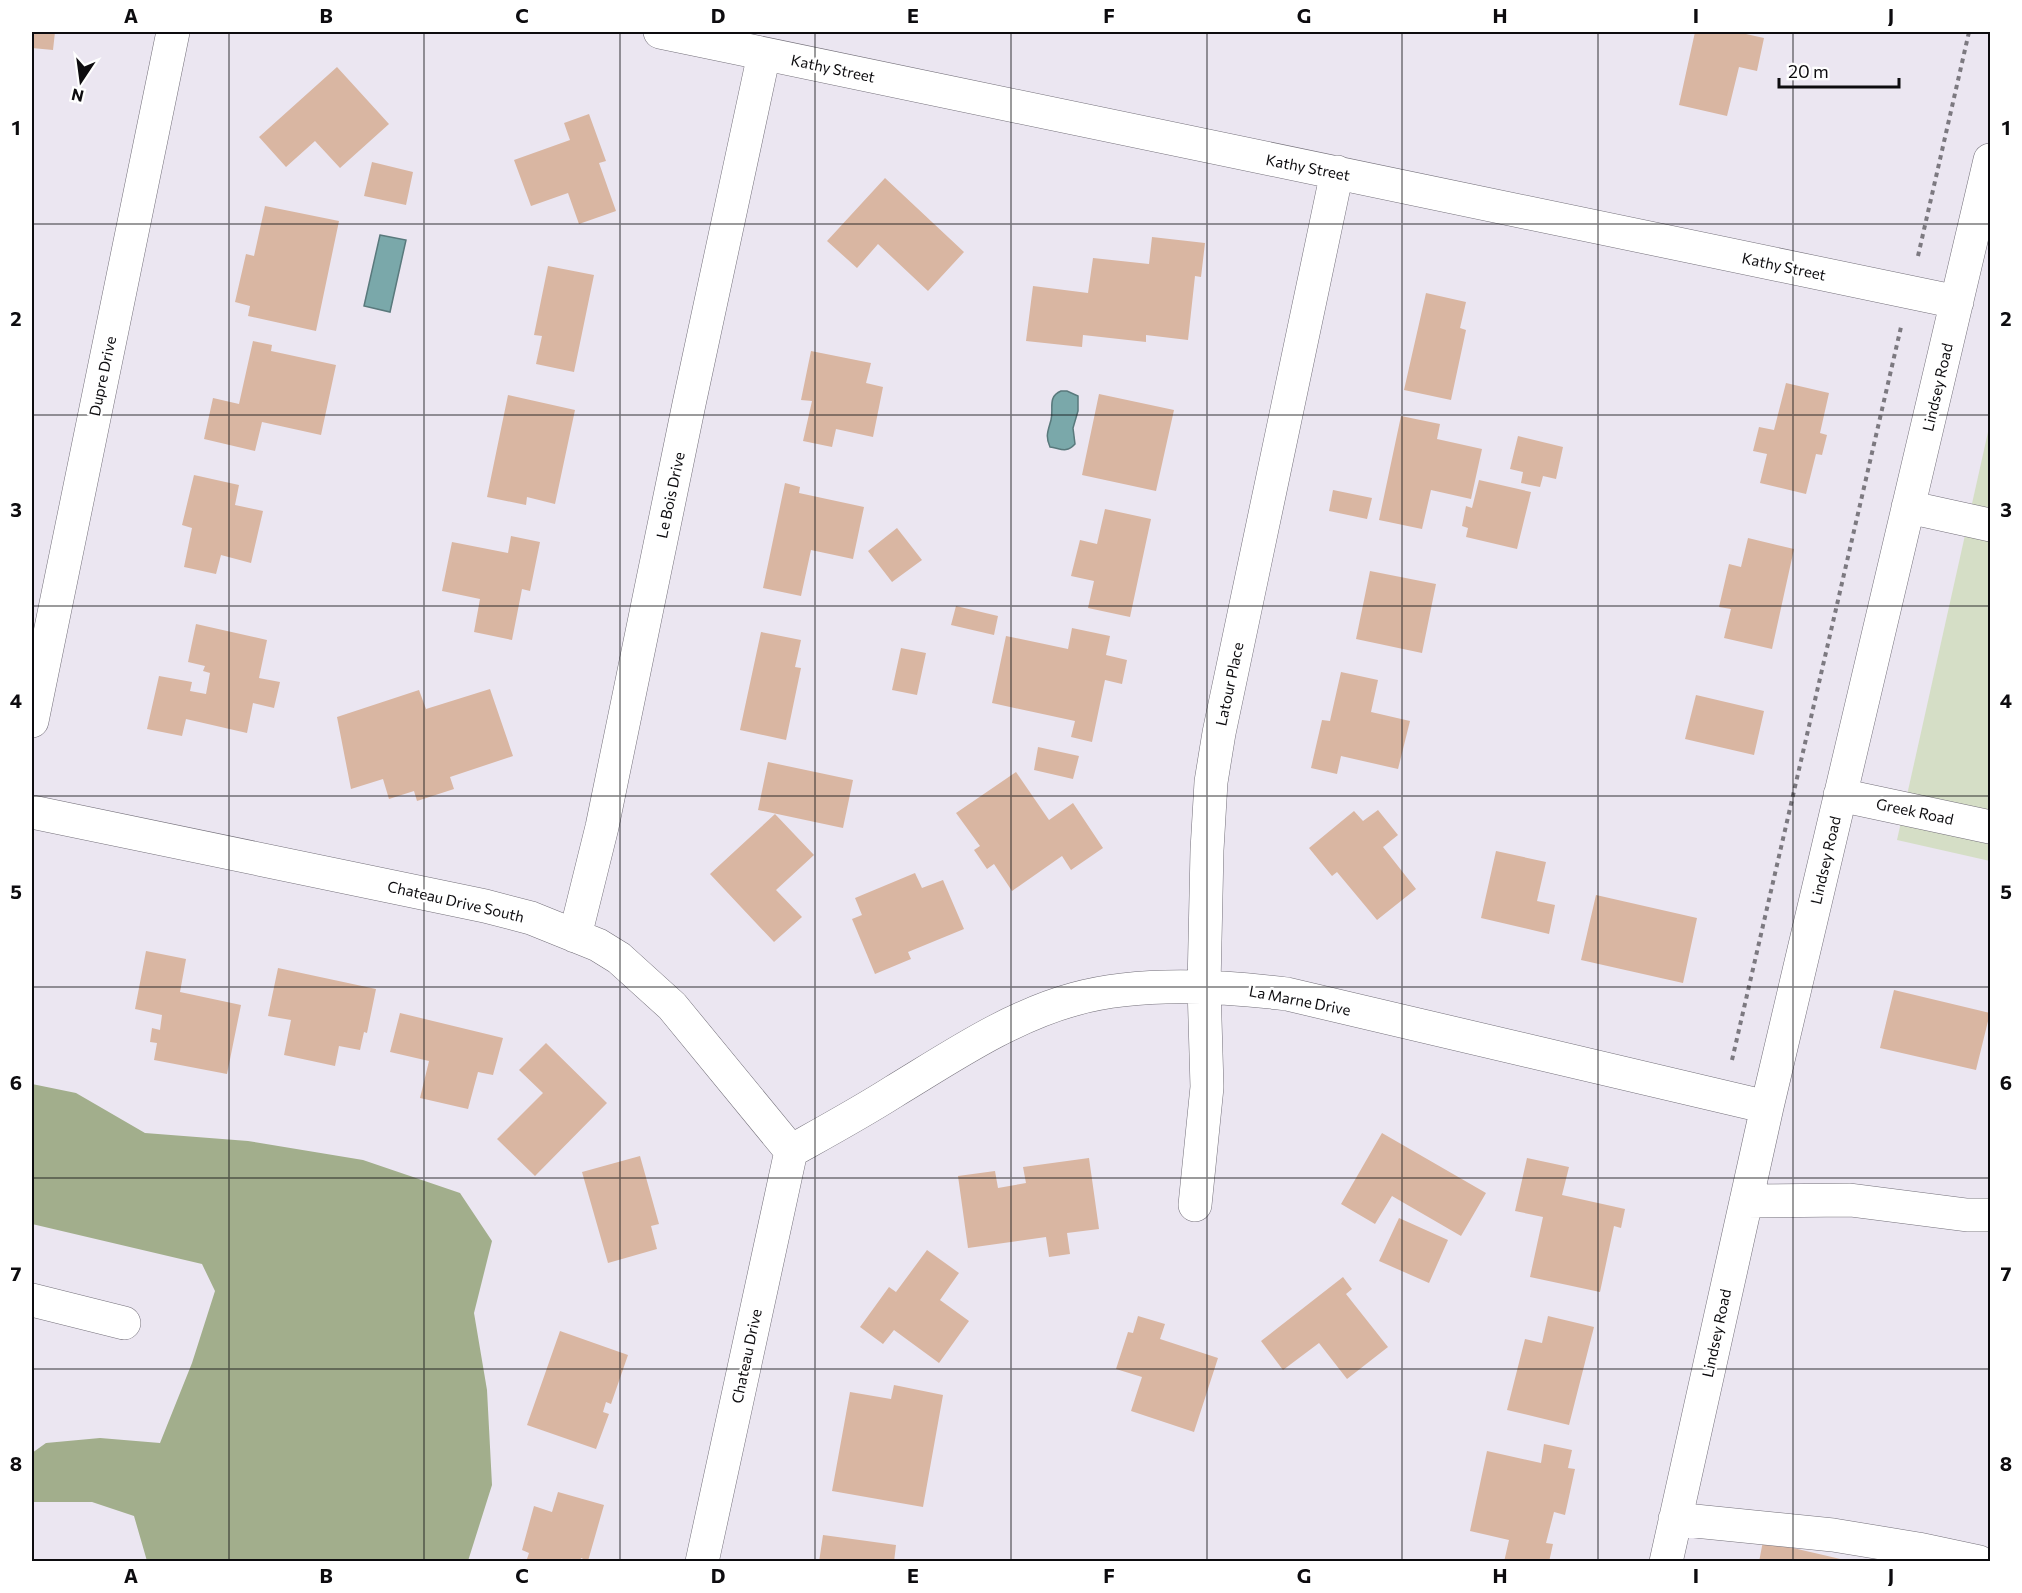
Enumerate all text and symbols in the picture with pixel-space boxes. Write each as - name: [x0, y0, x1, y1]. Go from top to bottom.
- text: A: [124, 3, 138, 27]
- text: B: [319, 3, 333, 27]
- text: C: [515, 3, 529, 27]
- text: D: [711, 3, 725, 27]
- text: E: [907, 3, 919, 27]
- text: F: [1103, 3, 1115, 27]
- text: G: [1297, 3, 1311, 27]
- text: H: [1493, 3, 1508, 27]
- text: I: [1693, 3, 1699, 27]
- text: J: [1888, 3, 1894, 27]
- street label: Kathy Street: [789, 50, 877, 86]
- north arrow: [51, 51, 111, 111]
- scale bar: [1779, 51, 1899, 89]
- text: 20 m: [1788, 60, 1829, 82]
- text: N: [70, 85, 85, 107]
- text: 1: [11, 115, 21, 139]
- text: 1: [2001, 115, 2011, 139]
- street label: Kathy Street: [1264, 150, 1352, 184]
- street label: Kathy Street: [1740, 248, 1828, 284]
- text: 2: [10, 306, 22, 330]
- text: 2: [2000, 306, 2012, 330]
- street label: Dupre Drive: [85, 334, 119, 418]
- street label: Lindsey Road: [1918, 341, 1956, 433]
- street label: Le Bois Drive: [652, 450, 688, 540]
- text: 3: [10, 497, 22, 521]
- text: 3: [2000, 497, 2012, 521]
- street label: Latour Place: [1211, 640, 1247, 727]
- text: 4: [10, 688, 22, 712]
- text: 4: [2000, 688, 2012, 712]
- street label: Greek Road: [1875, 794, 1955, 828]
- street label: Lindsey Road: [1806, 814, 1844, 906]
- street label: Chateau Drive South: [386, 877, 526, 925]
- text: 5: [10, 879, 22, 903]
- text: 5: [2000, 879, 2012, 903]
- street label: La Marne Drive: [1248, 981, 1352, 1019]
- text: 6: [10, 1070, 22, 1094]
- text: 6: [2000, 1070, 2012, 1094]
- text: 7: [11, 1261, 22, 1285]
- text: 7: [2001, 1261, 2012, 1285]
- street label: Lindsey Road: [1698, 1287, 1734, 1379]
- street label: Chateau Drive: [727, 1307, 765, 1405]
- text: 8: [10, 1451, 22, 1475]
- text: 8: [2000, 1451, 2012, 1475]
- text: A: [124, 1563, 138, 1587]
- text: B: [319, 1563, 333, 1587]
- text: C: [515, 1563, 529, 1587]
- text: D: [711, 1563, 725, 1587]
- text: E: [907, 1563, 919, 1587]
- text: F: [1103, 1563, 1115, 1587]
- text: G: [1297, 1563, 1311, 1587]
- text: H: [1493, 1563, 1508, 1587]
- text: I: [1693, 1563, 1699, 1587]
- text: J: [1888, 1563, 1894, 1587]

